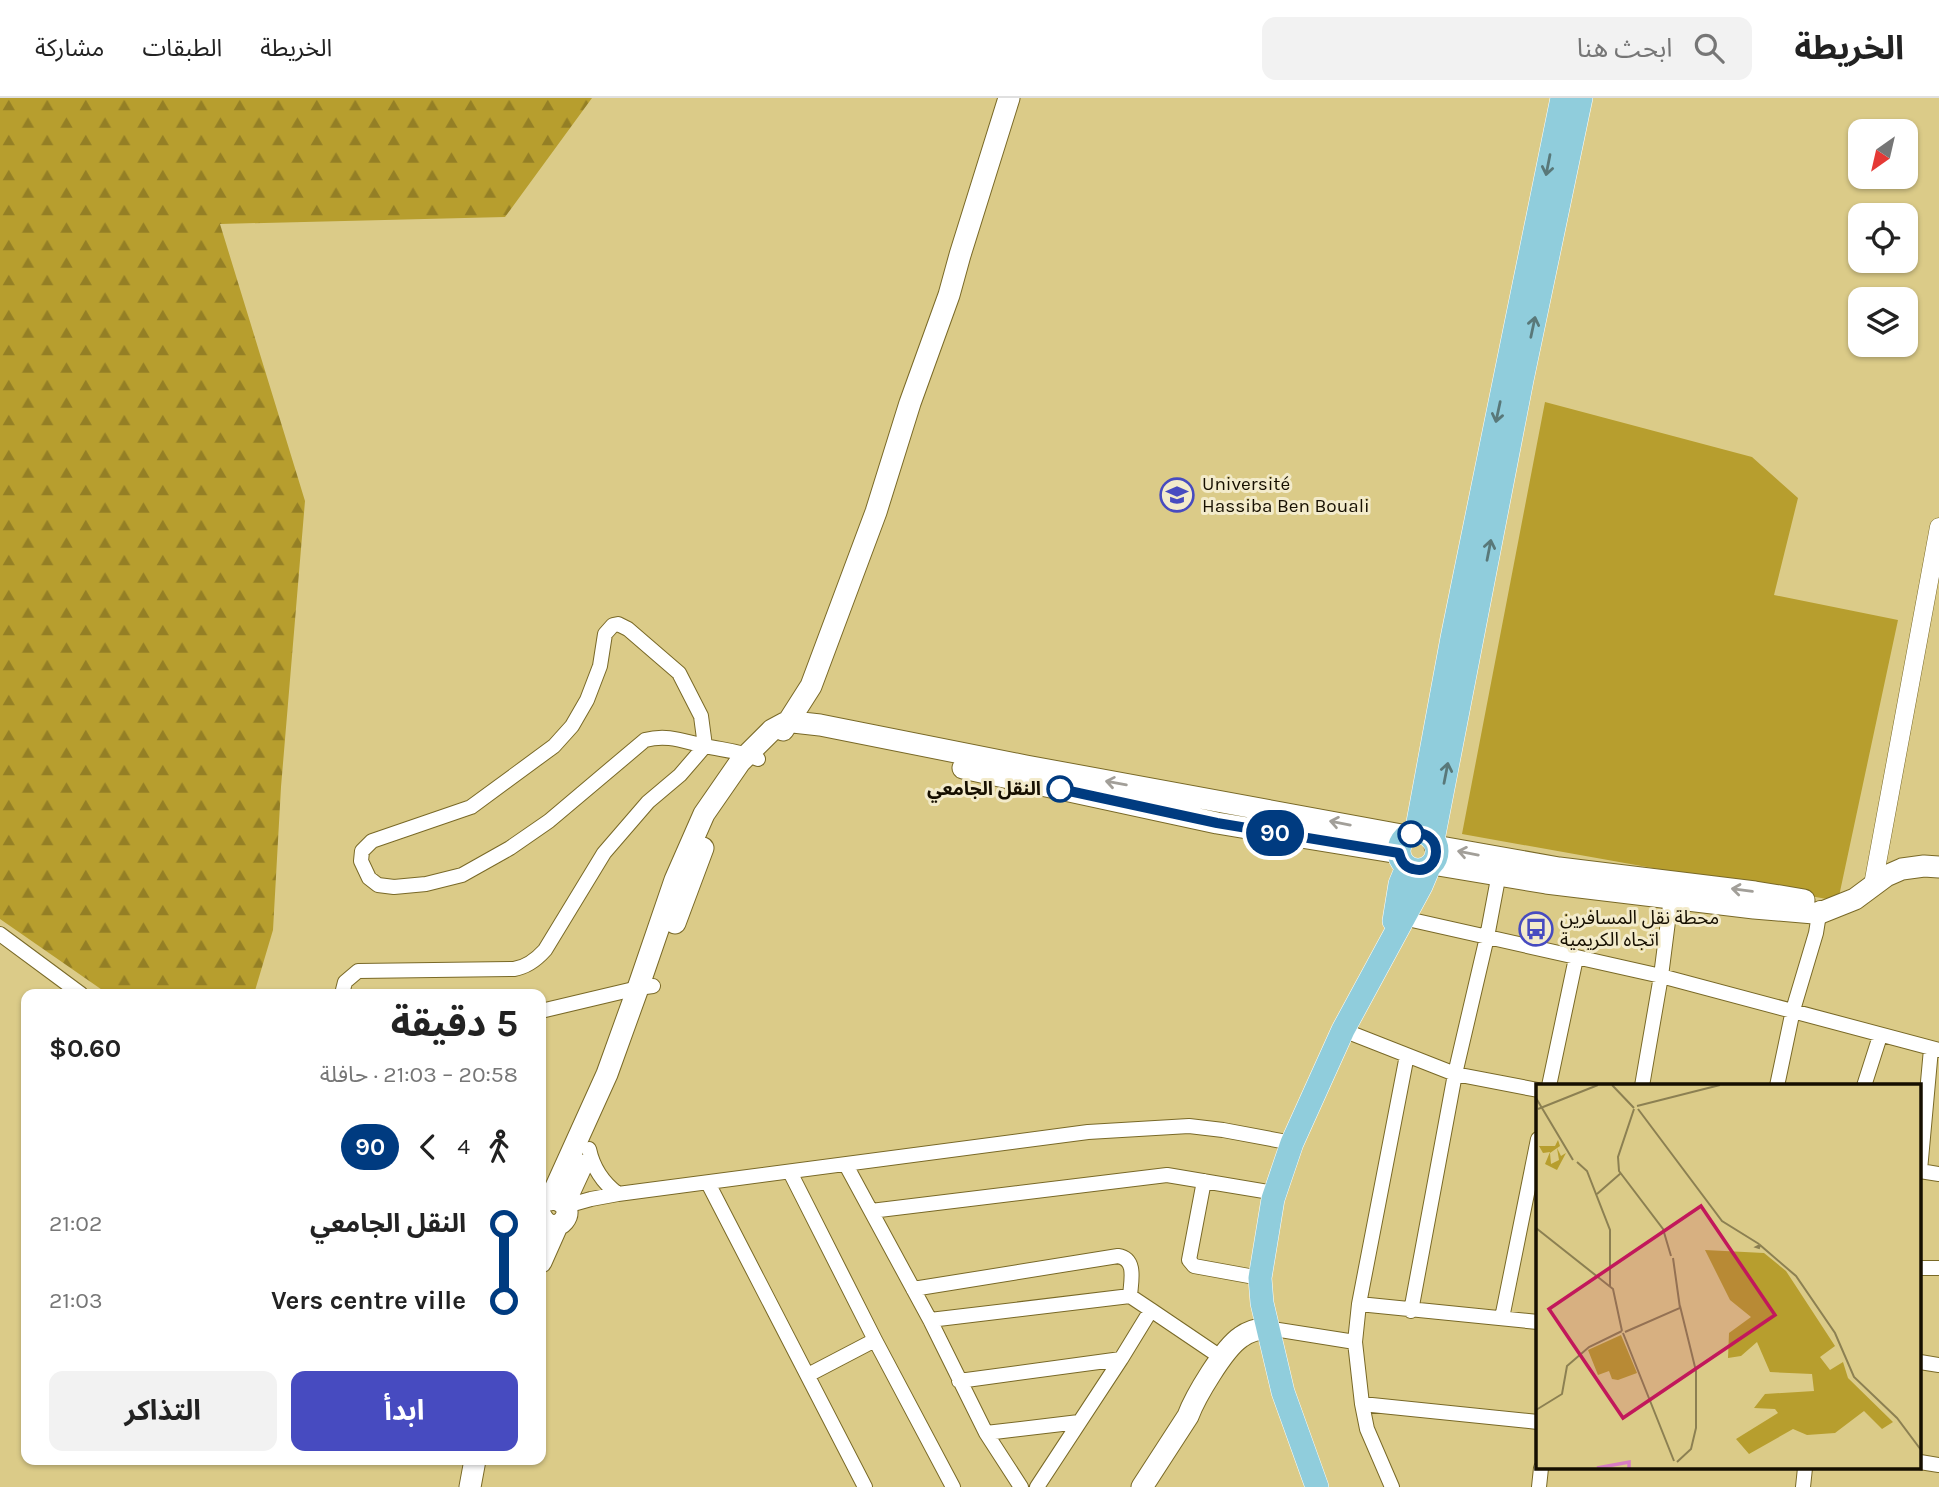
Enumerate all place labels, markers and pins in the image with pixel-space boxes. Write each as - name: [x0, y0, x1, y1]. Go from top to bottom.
- place label: Université Hassiba Ben Bouali: [1202, 473, 1370, 517]
- school or university icon: Université Hassiba Ben Bouali: [1158, 476, 1196, 514]
- marker: النقل الجامعي: [1047, 776, 1073, 802]
- place label: النقل الجامعي: [927, 778, 1041, 803]
- unlabelled marker: [1398, 821, 1424, 847]
- place label: محطة نقل المسافرين اتجاه الكريمية: [1560, 907, 1719, 951]
- bus stop icon: محطة نقل المسافرين اتجاه الكريمية: [1517, 910, 1555, 948]

